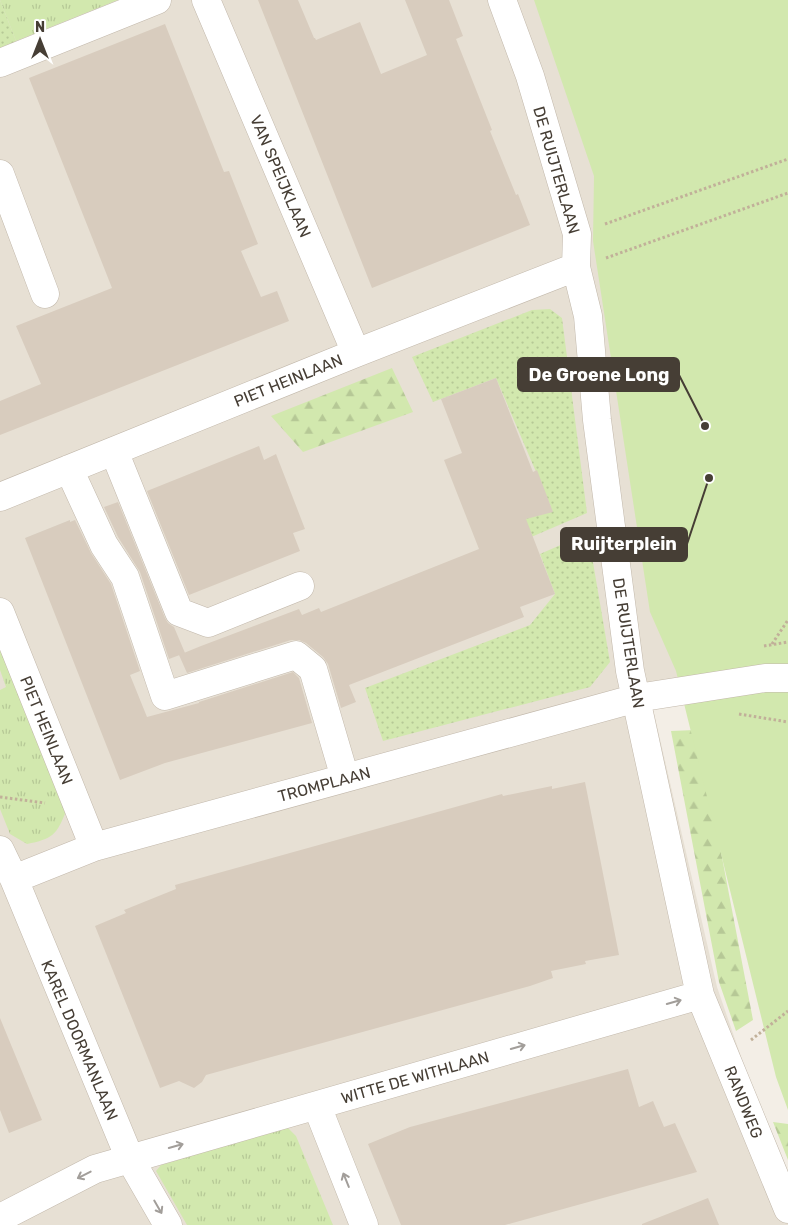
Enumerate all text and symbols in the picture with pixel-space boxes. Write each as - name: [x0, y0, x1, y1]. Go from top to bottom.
- north arrow: [15, 15, 65, 65]
- text: N: [35, 19, 45, 36]
- street label: DE RUIJTERLAAN: [529, 104, 584, 236]
- street label: VAN SPEIJKLAAN: [246, 112, 315, 240]
- street label: PIET HEINLAAN: [231, 350, 345, 411]
- callout: De Groene Long: [518, 358, 679, 391]
- text: De Groene Long: [529, 364, 669, 386]
- callout: Ruijterplein: [561, 528, 687, 561]
- text: Ruijterplein: [571, 533, 677, 555]
- street label: DE RUIJTERLAAN: [609, 576, 648, 710]
- street label: PIET HEINLAAN: [16, 673, 77, 787]
- street label: TROMPLAAN: [276, 763, 373, 806]
- street label: KAREL DOORMANLAAN: [37, 957, 122, 1123]
- one-way arrow: [665, 997, 681, 1007]
- one-way arrow: [509, 1042, 525, 1052]
- street label: WITTE DE WITHLAAN: [339, 1047, 491, 1108]
- street label: RANDWEG: [720, 1063, 767, 1141]
- one-way arrow: [168, 1140, 184, 1150]
- one-way arrow: [76, 1170, 91, 1180]
- one-way arrow: [341, 1173, 351, 1188]
- one-way arrow: [153, 1200, 163, 1214]

